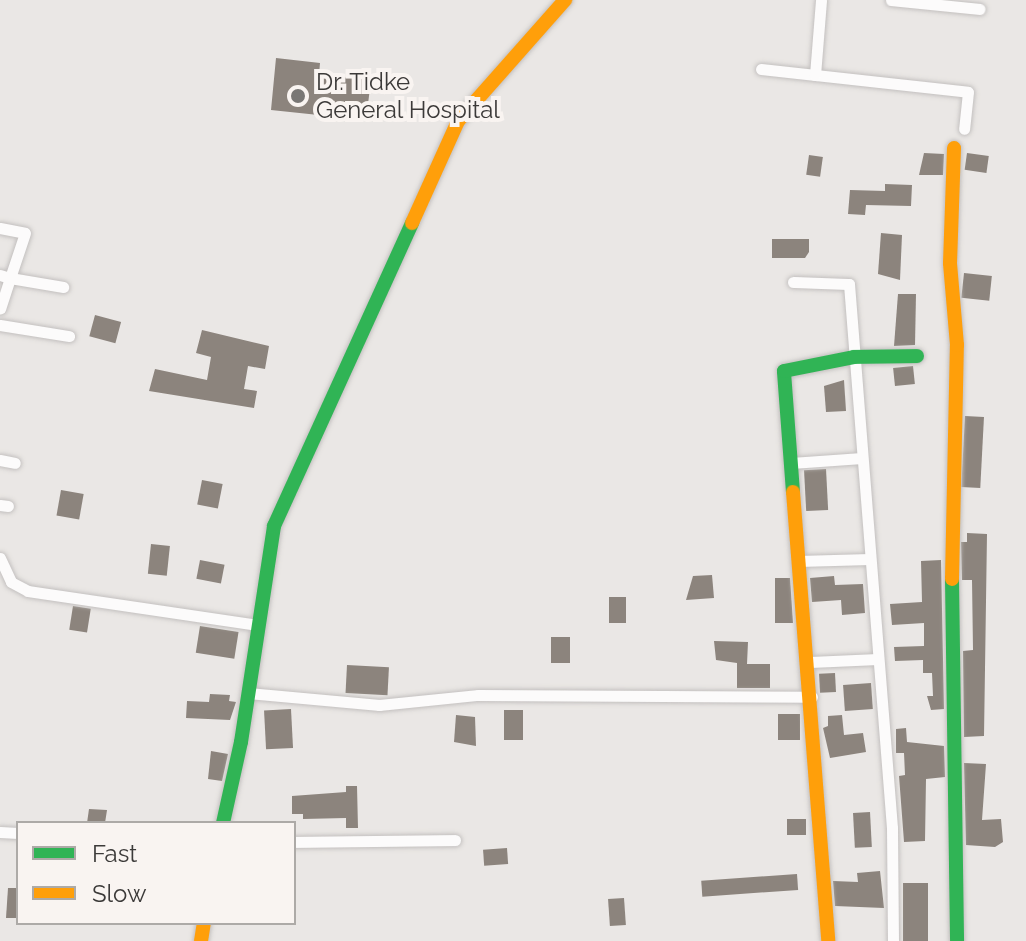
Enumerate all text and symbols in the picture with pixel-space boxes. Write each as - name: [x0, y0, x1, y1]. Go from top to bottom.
- place label: Dr. Tidke General Hospital: [316, 68, 501, 124]
- marker: Dr. Tidke General Hospital: [287, 85, 309, 107]
- legend: [16, 821, 296, 925]
- text: Fast: [92, 839, 137, 868]
- text: Slow: [92, 879, 146, 908]

